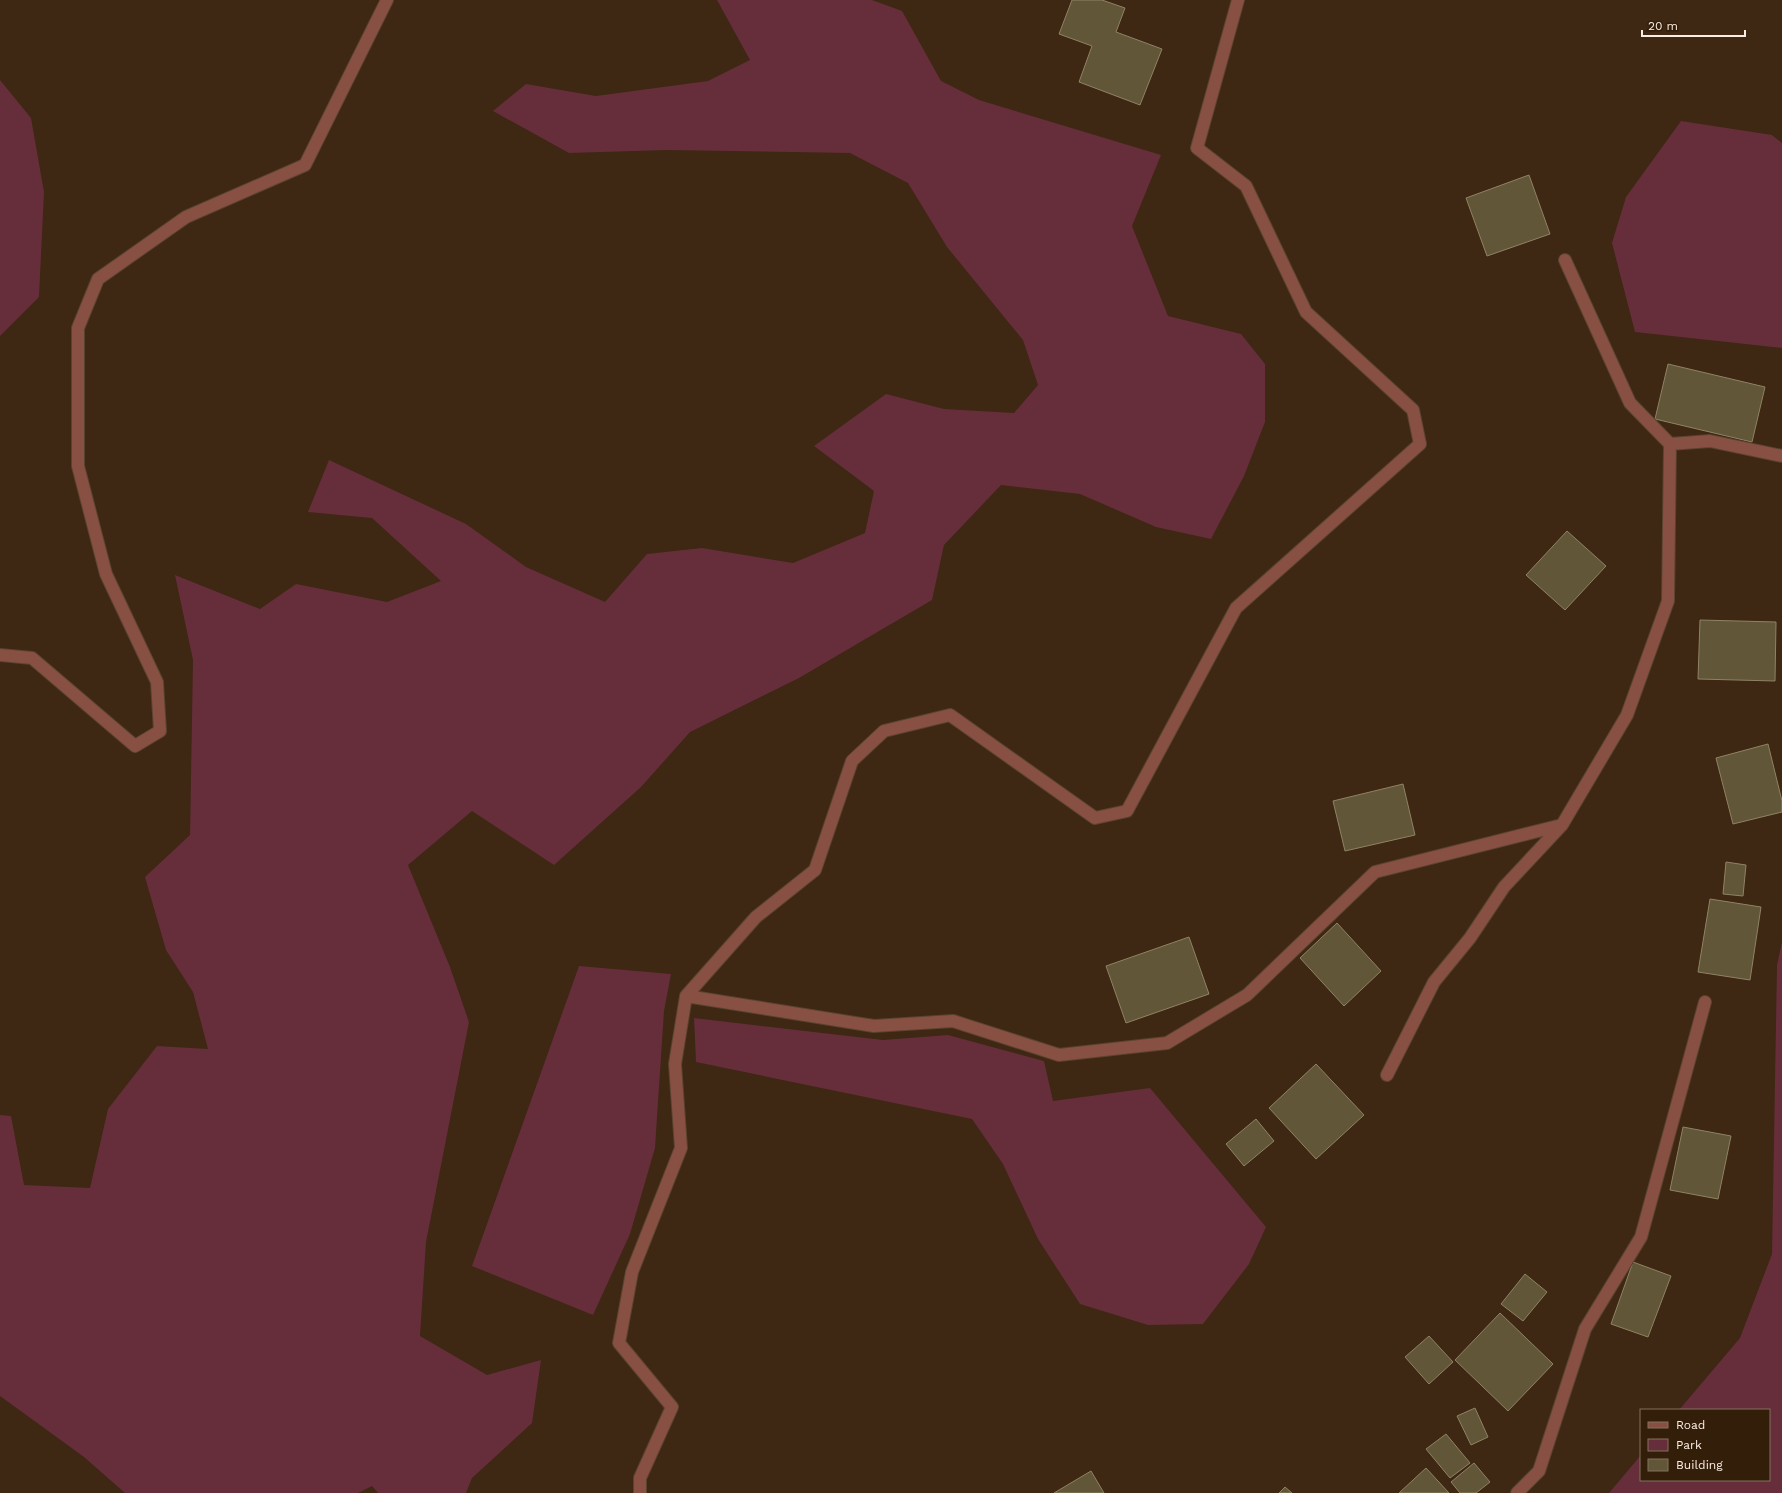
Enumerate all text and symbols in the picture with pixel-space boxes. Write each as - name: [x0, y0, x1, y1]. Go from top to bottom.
- scale bar: [1642, 12, 1745, 38]
- text: 20 m: [1648, 19, 1678, 33]
- legend: [1640, 1409, 1770, 1481]
- text: Road: [1676, 1418, 1705, 1432]
- text: Park: [1676, 1438, 1702, 1452]
- text: Building: [1676, 1458, 1723, 1472]

